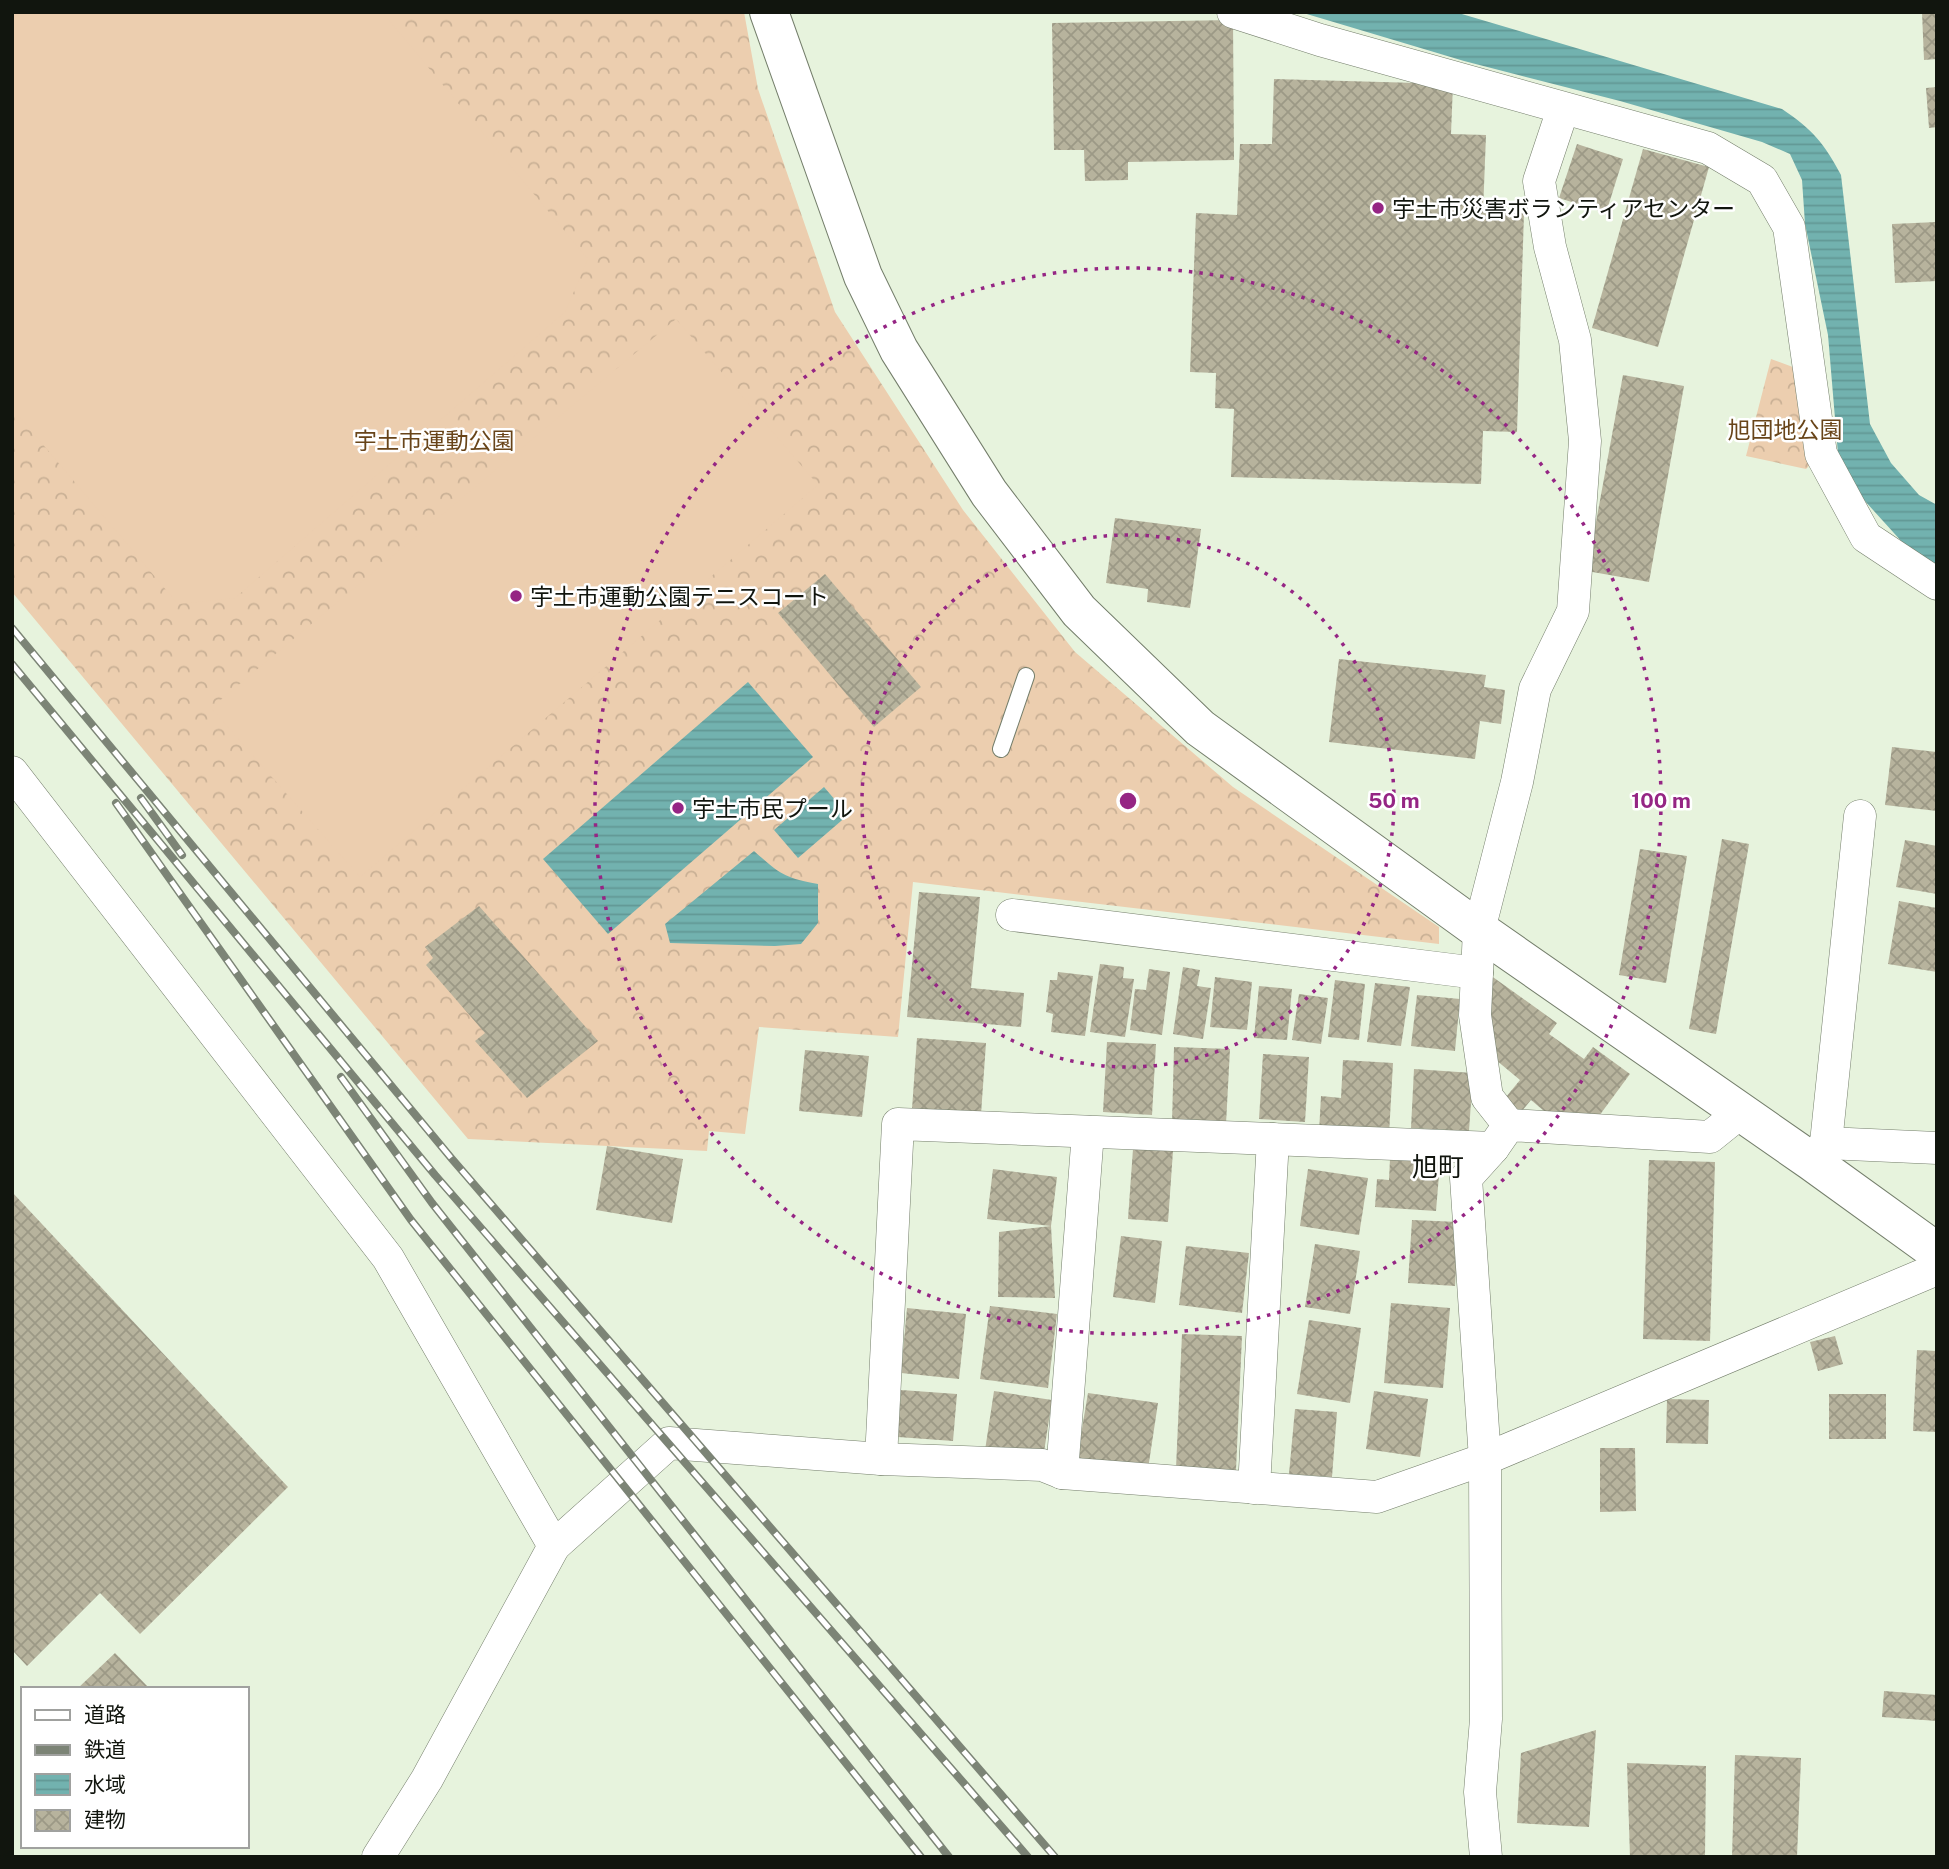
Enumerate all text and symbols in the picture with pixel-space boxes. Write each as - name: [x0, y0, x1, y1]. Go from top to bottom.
- place label: 宇土市災害ボランティアセンター: [1392, 195, 1735, 222]
- marker: 宇土市災害ボランティアセンター: [1370, 200, 1386, 216]
- park label: 旭団地公園: [1728, 416, 1843, 443]
- park label: 宇土市運動公園: [354, 427, 515, 454]
- place label: 宇土市運動公園テニスコート: [530, 583, 829, 610]
- marker: 宇土市運動公園テニスコート: [508, 588, 524, 604]
- text: 50 m: [1368, 788, 1420, 813]
- text: 100 m: [1631, 788, 1691, 813]
- centre of rings: [1116, 789, 1140, 813]
- place label: 宇土市民プール: [692, 795, 853, 822]
- marker: 宇土市民プール: [670, 800, 686, 816]
- district label: 旭町: [1412, 1151, 1464, 1182]
- legend: [21, 1687, 248, 1848]
- text: 道路: [84, 1702, 126, 1727]
- text: 鉄道: [84, 1737, 126, 1762]
- text: 水域: [84, 1772, 126, 1797]
- text: 建物: [84, 1807, 126, 1832]

